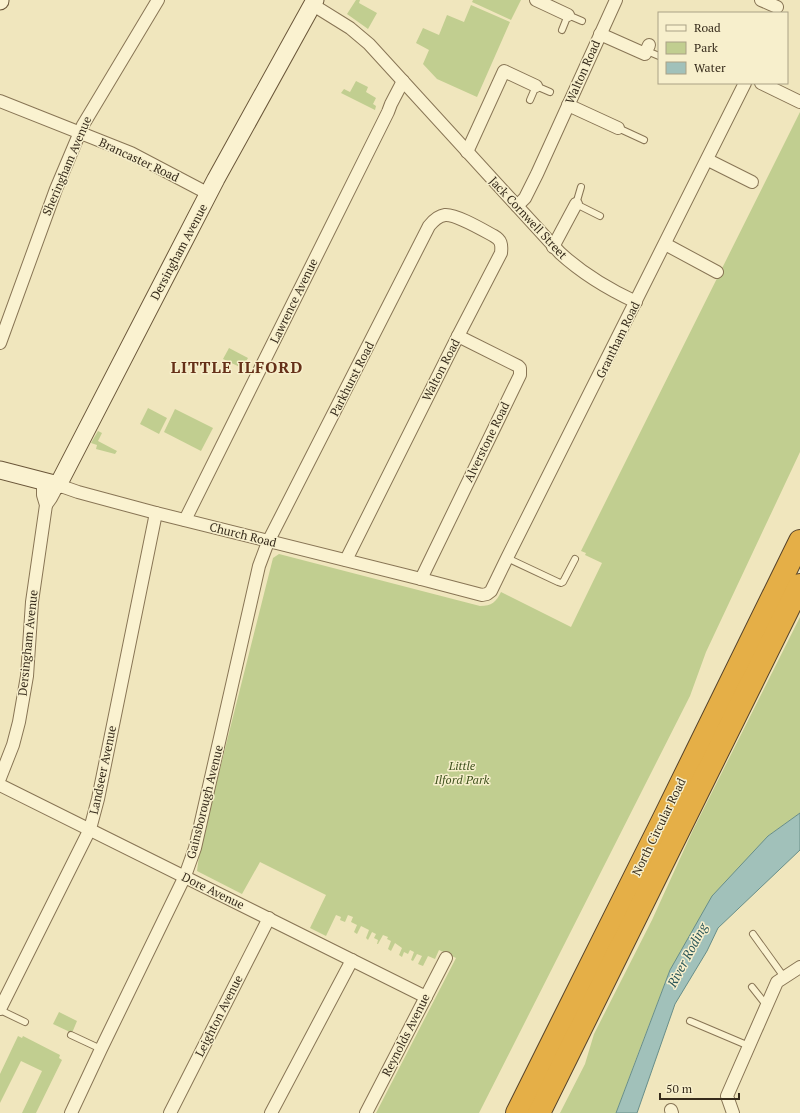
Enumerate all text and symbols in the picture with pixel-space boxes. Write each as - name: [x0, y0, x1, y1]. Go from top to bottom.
- legend: [658, 12, 788, 84]
- text: Road: [694, 20, 721, 35]
- street label: Walton Road: [562, 37, 603, 106]
- text: Park: [694, 40, 719, 55]
- text: Water: [694, 60, 726, 75]
- street label: Sheringham Avenue: [39, 114, 94, 218]
- street label: Brancaster Road: [97, 134, 182, 185]
- street label: Jack Cornwell Street: [486, 173, 571, 262]
- street label: Dersingham Avenue: [147, 201, 210, 302]
- street label: Lawrence Avenue: [267, 256, 321, 346]
- street label: Grantham Road: [592, 299, 643, 381]
- street label: Walton Road: [418, 336, 463, 403]
- street label: Parkhurst Road: [326, 339, 377, 419]
- district label: LITTLE ILFORD: [171, 356, 303, 378]
- street label: Alverstone Road: [461, 399, 513, 484]
- street label: Church Road: [208, 519, 279, 550]
- street label: Dersingham Avenue: [14, 589, 41, 697]
- street label: Landseer Avenue: [86, 724, 119, 816]
- street label: Gainsborough Avenue: [183, 743, 226, 860]
- park label: Little Ilford Park: [434, 758, 490, 787]
- street label: North Circular Road: [628, 775, 689, 878]
- street label: Dore Avenue: [179, 869, 247, 912]
- water label: River Roding: [662, 919, 712, 991]
- street label: Leighton Avenue: [191, 972, 246, 1059]
- street label: Reynolds Avenue: [378, 991, 433, 1079]
- scale bar: [660, 1075, 739, 1101]
- text: 50 m: [666, 1081, 693, 1096]

